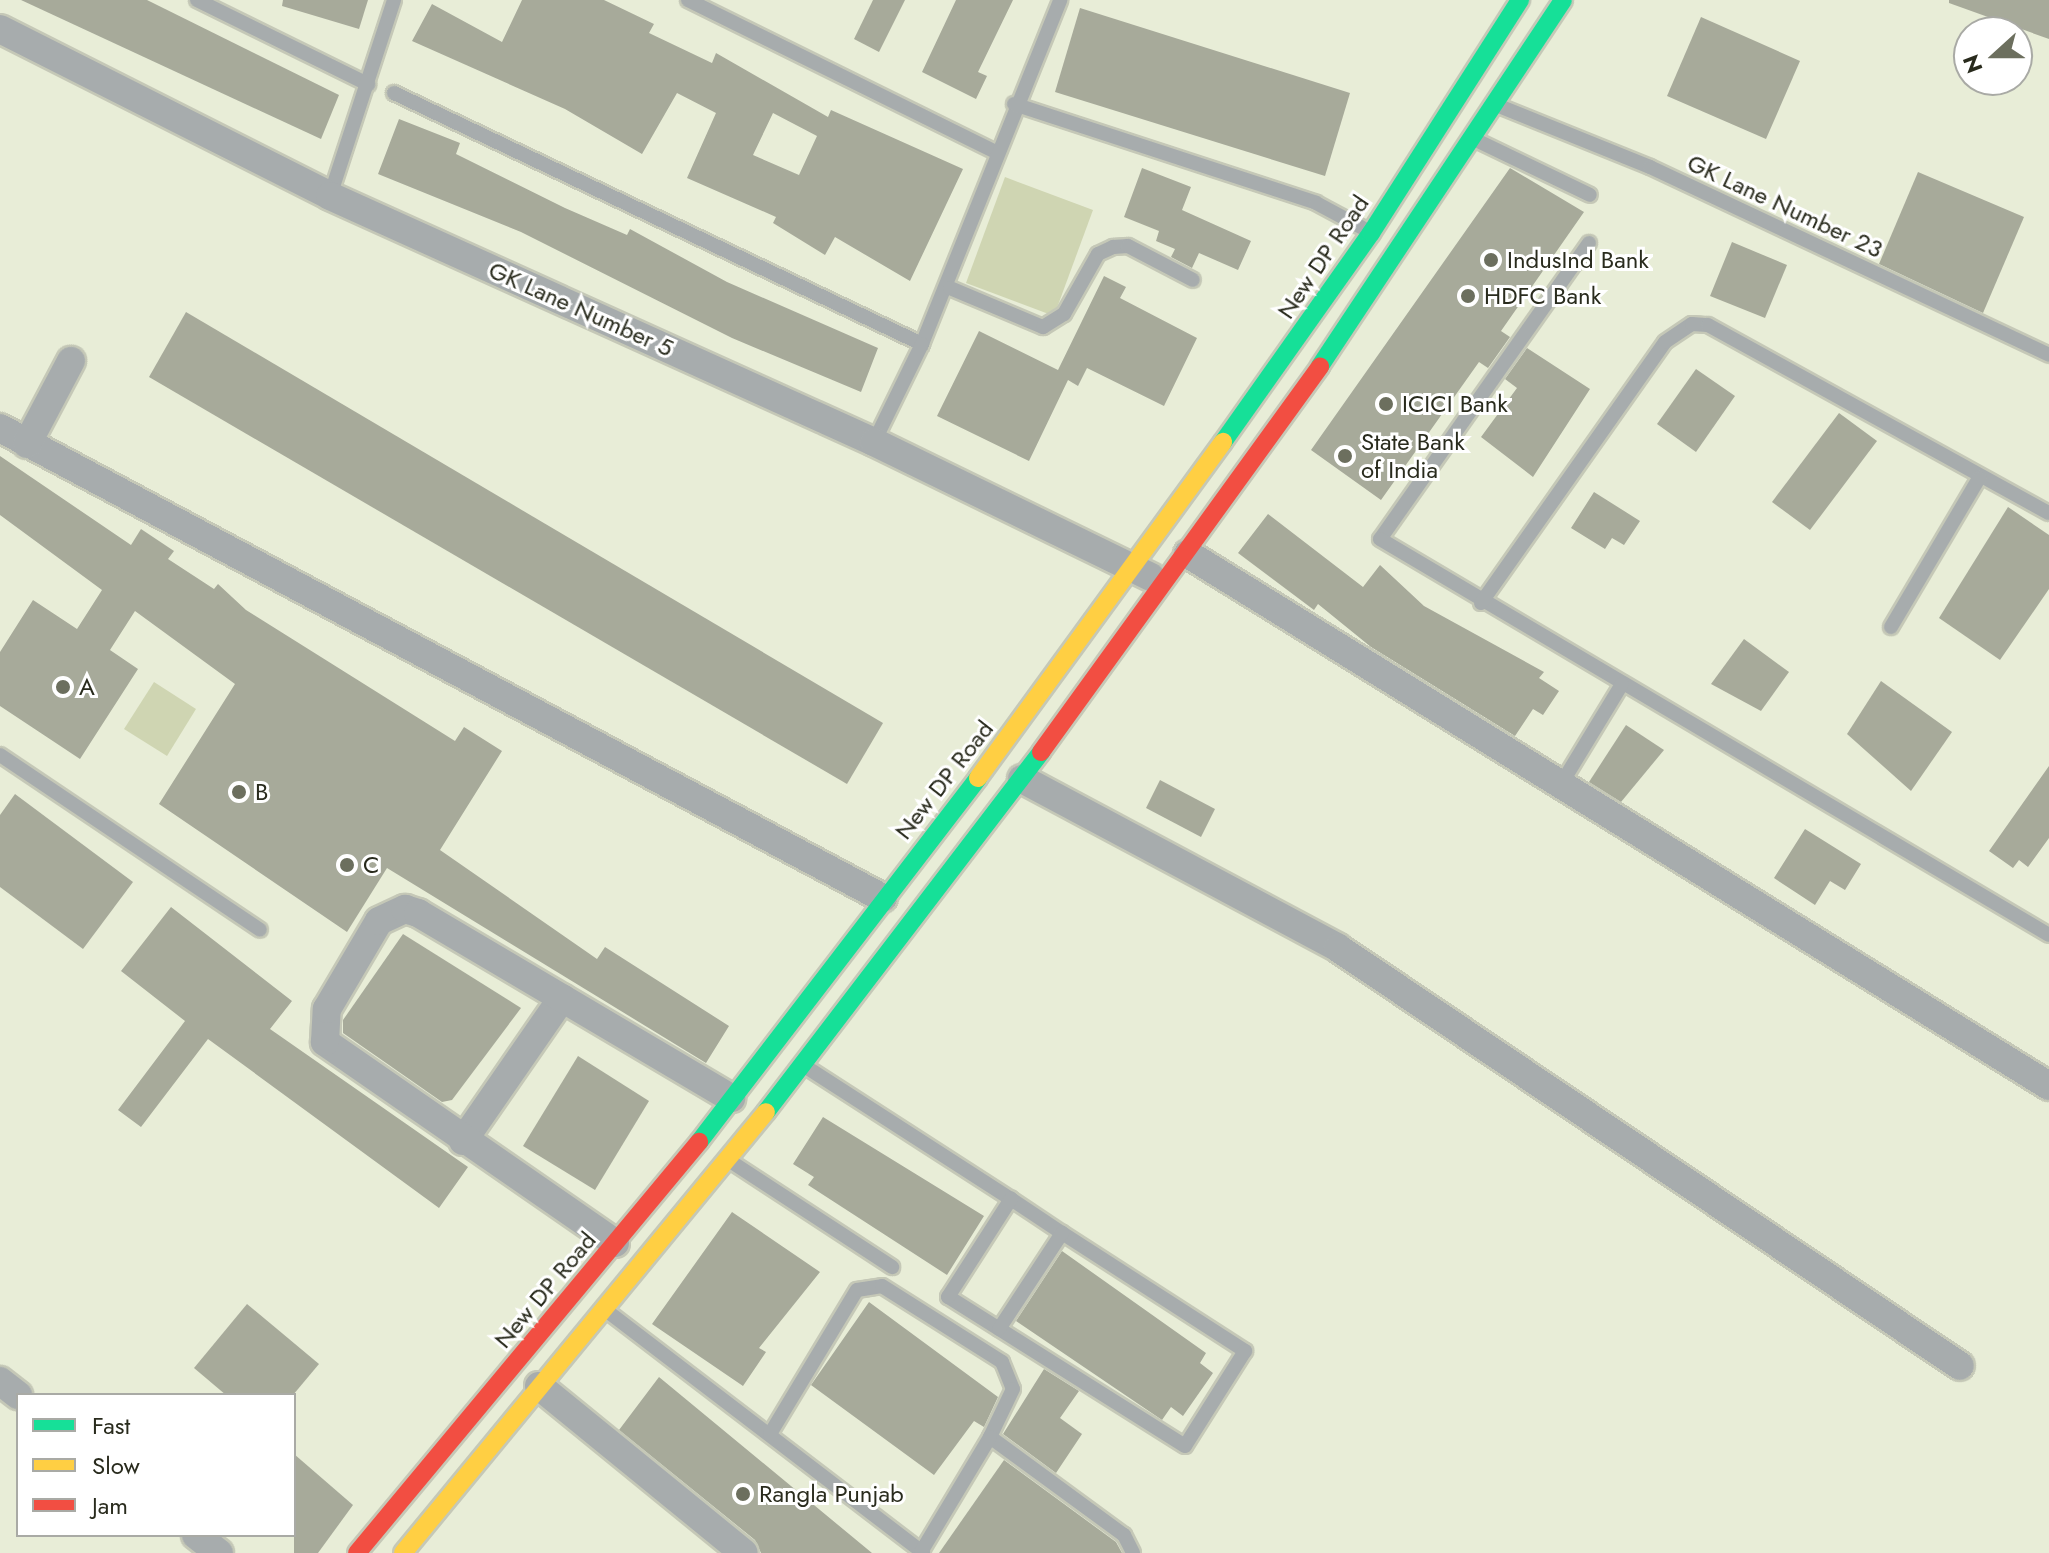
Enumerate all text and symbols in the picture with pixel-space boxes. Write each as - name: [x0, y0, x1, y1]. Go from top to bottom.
- north arrow: [1953, 16, 2033, 96]
- text: N: [1954, 50, 1991, 78]
- street label: GK Lane Number 23: [1683, 148, 1887, 264]
- street label: New DP Road: [1271, 190, 1375, 324]
- place label: IndusInd Bank: [1507, 246, 1649, 274]
- marker: IndusInd Bank: [1482, 251, 1500, 269]
- street label: GK Lane Number 5: [484, 255, 678, 363]
- place label: HDFC Bank: [1484, 282, 1601, 310]
- marker: HDFC Bank: [1459, 287, 1477, 305]
- place label: ICICI Bank: [1402, 390, 1508, 418]
- marker: ICICI Bank: [1377, 395, 1395, 413]
- place label: State Bank of India: [1361, 428, 1465, 484]
- marker: State Bank of India: [1336, 447, 1354, 465]
- place label: A: [79, 673, 95, 701]
- marker: A: [54, 678, 72, 696]
- street label: New DP Road: [889, 715, 999, 845]
- place label: B: [255, 778, 268, 806]
- marker: B: [230, 783, 248, 801]
- place label: C: [363, 851, 379, 879]
- marker: C: [338, 856, 356, 874]
- street label: New DP Road: [488, 1226, 602, 1354]
- legend: [16, 1393, 296, 1537]
- text: Fast: [92, 1408, 130, 1443]
- text: Slow: [92, 1448, 140, 1483]
- place label: Rangla Punjab: [759, 1480, 904, 1508]
- marker: Rangla Punjab: [734, 1485, 752, 1503]
- text: Jam: [92, 1488, 128, 1523]

